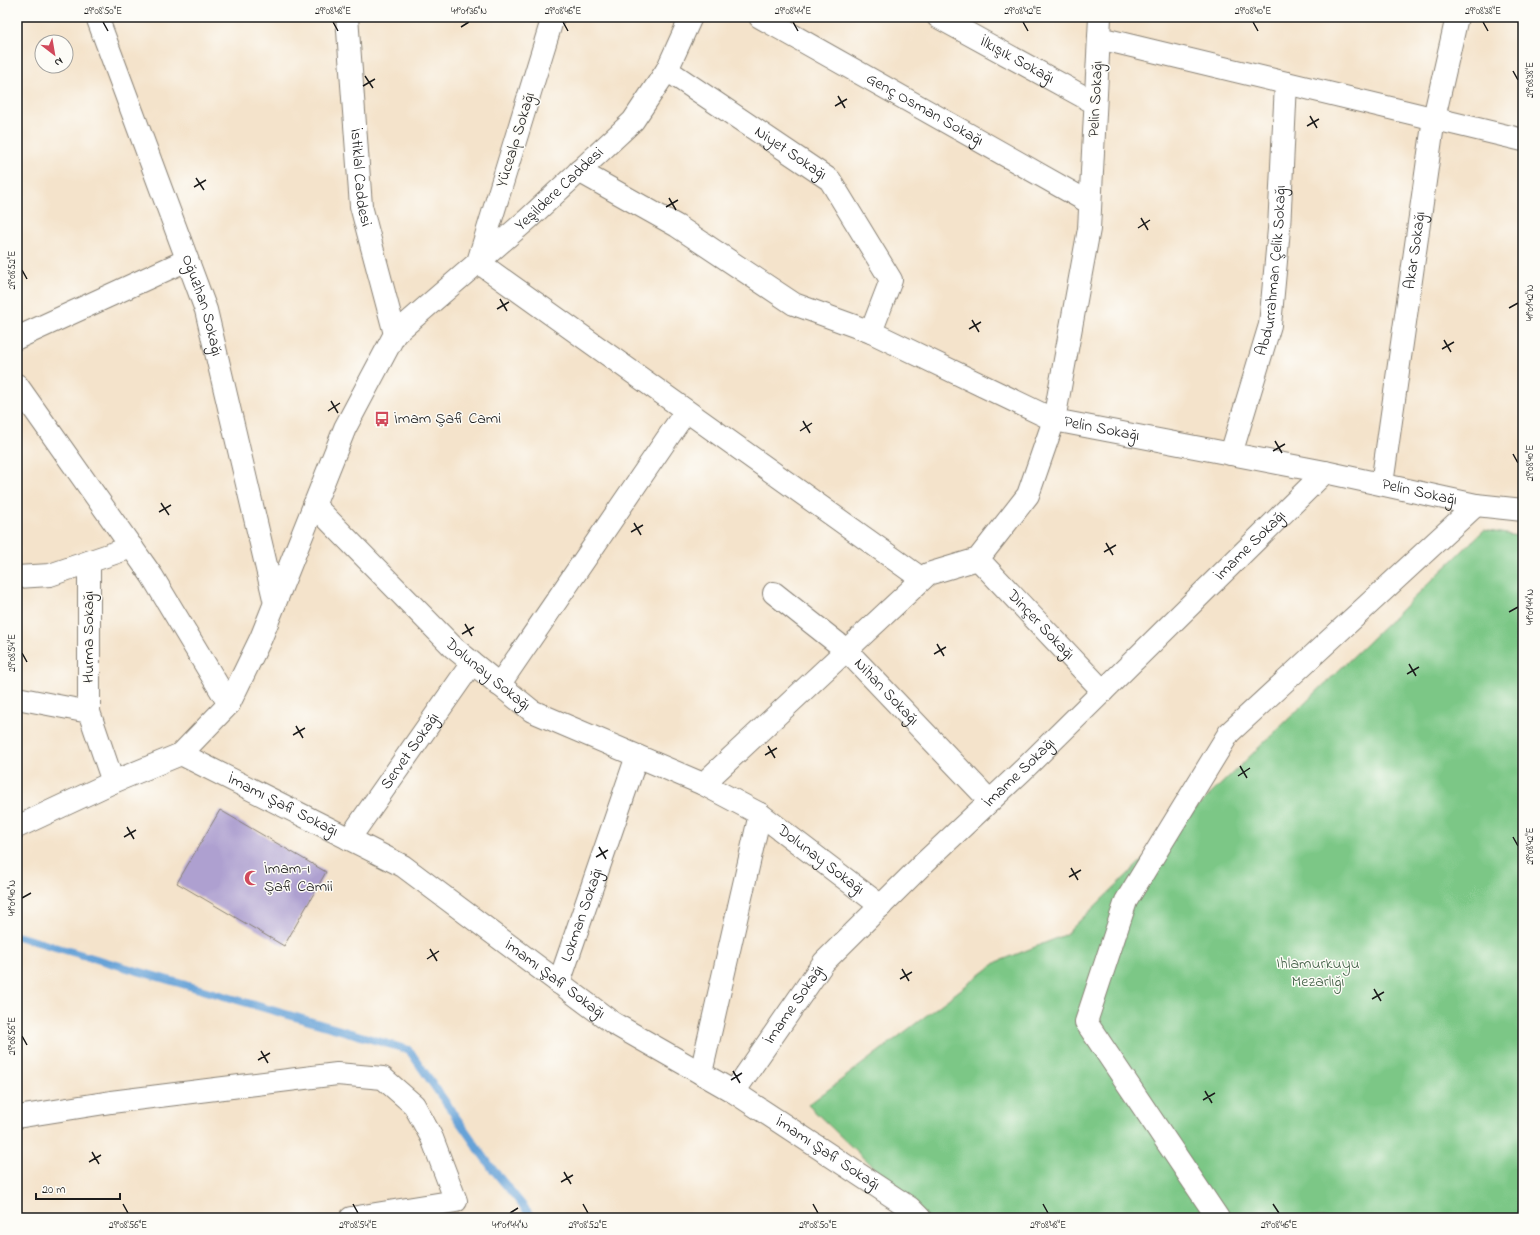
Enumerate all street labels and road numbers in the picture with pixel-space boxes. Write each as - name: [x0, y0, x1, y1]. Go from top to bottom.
- street label: İlkışık Sokağı: [975, 30, 1059, 91]
- street label: Pelin Sokağı: [1082, 60, 1110, 138]
- street label: Genç Osman Sokağı: [861, 67, 988, 153]
- street label: Yücealp Sokağı: [490, 89, 542, 191]
- street label: Niyet Sokağı: [749, 120, 832, 187]
- street label: İstiklal Caddesi: [343, 127, 378, 229]
- street label: Yeşildere Caddesi: [510, 142, 610, 237]
- street label: Abdurrahman Çelik Sokağı: [1249, 185, 1293, 359]
- street label: Akar Sokağı: [1398, 210, 1433, 291]
- street label: Oğuzhan Sokağı: [174, 251, 229, 359]
- street label: Pelin Sokağı: [1062, 410, 1142, 448]
- street label: Pelin Sokağı: [1379, 473, 1460, 513]
- street label: İmame Sokağı: [1209, 505, 1292, 587]
- street label: Dinçer Sokağı: [1000, 584, 1080, 666]
- street label: Hurma Sokağı: [77, 591, 101, 683]
- street label: Dolunay Sokağı: [438, 632, 536, 717]
- street label: Nihan Sokağı: [848, 653, 924, 731]
- street label: Servet Sokağı: [375, 708, 446, 795]
- street label: İmame Sokağı: [978, 732, 1061, 814]
- street label: İmamı Şafi Sokağı: [223, 767, 342, 843]
- street label: Dolunay Sokağı: [771, 818, 870, 901]
- street label: Lokman Sokağı: [555, 865, 610, 965]
- street label: İmamı Şafi Sokağı: [499, 933, 610, 1025]
- street label: İmame Sokağı: [758, 960, 831, 1050]
- street label: İmamı Şafi Sokağı: [770, 1110, 885, 1197]

